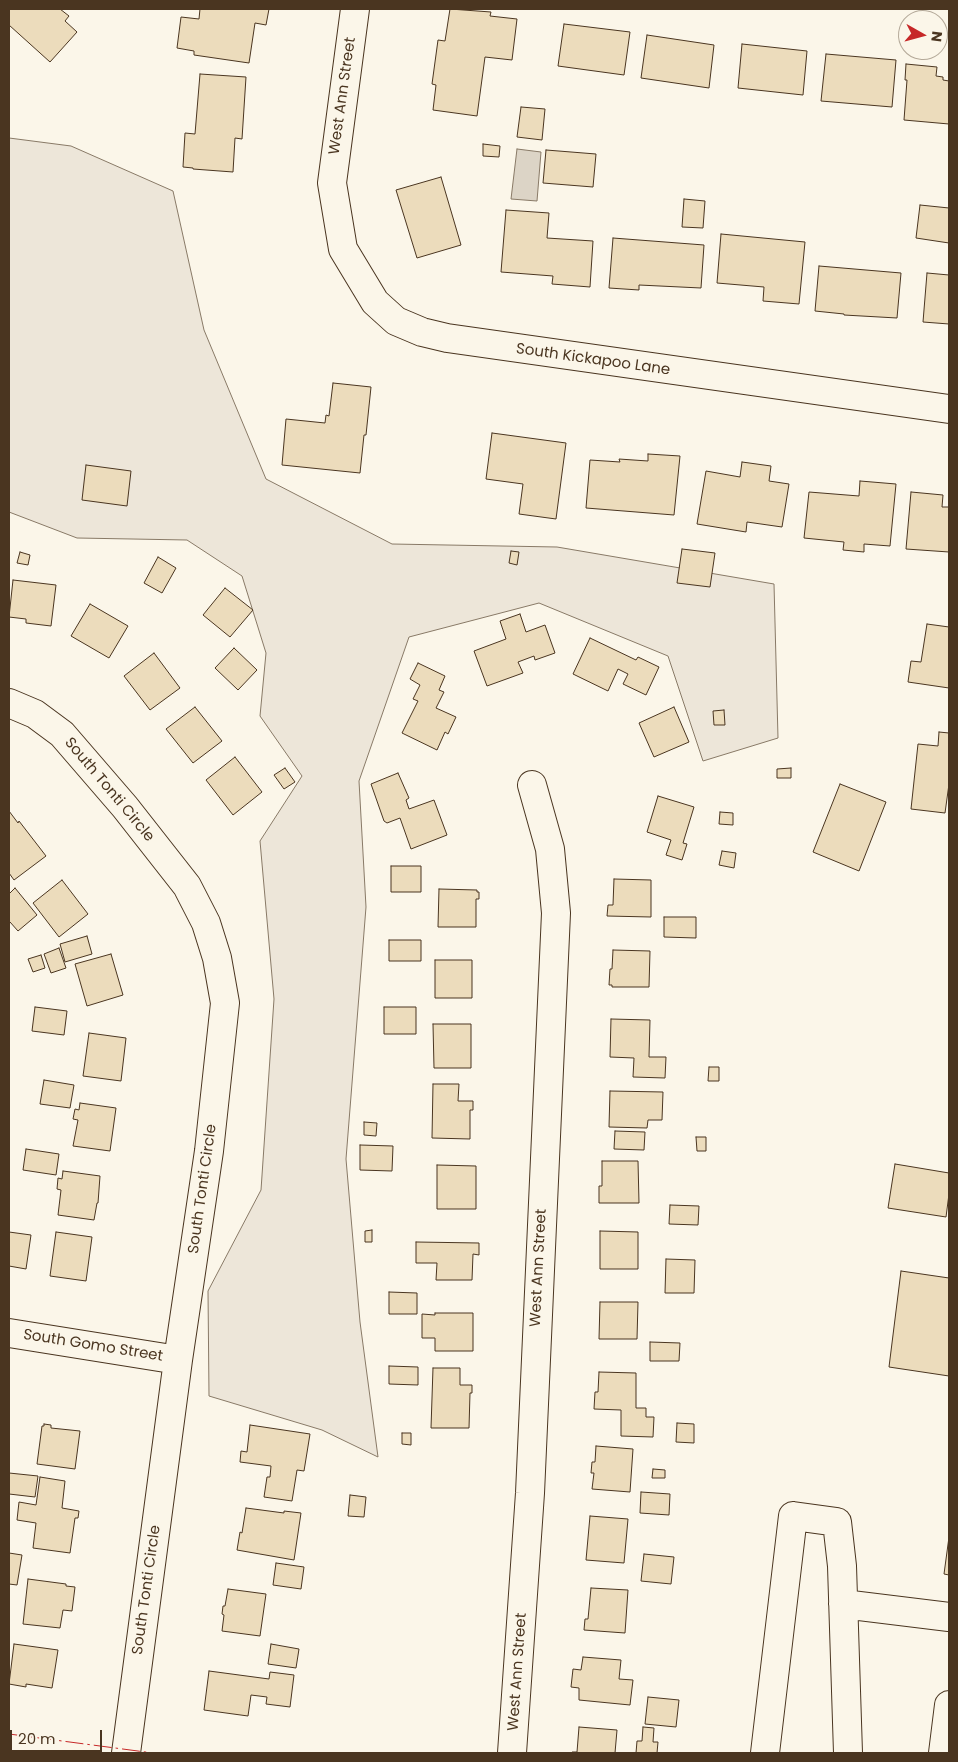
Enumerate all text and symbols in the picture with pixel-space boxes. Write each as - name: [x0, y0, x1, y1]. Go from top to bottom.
- north arrow: [898, 10, 948, 60]
- text: N: [926, 30, 947, 43]
- street label: West Ann Street: [326, 36, 360, 156]
- street label: South Kickapoo Lane: [515, 340, 671, 380]
- street label: South Tonti Circle: [60, 734, 158, 846]
- street label: South Tonti Circle: [185, 1123, 221, 1255]
- street label: West Ann Street: [527, 1208, 551, 1328]
- street label: South Gomo Street: [22, 1326, 164, 1366]
- street label: South Tonti Circle: [129, 1524, 165, 1656]
- street label: West Ann Street: [505, 1612, 531, 1732]
- scale bar: [12, 1720, 105, 1752]
- text: 20 m: [18, 1728, 56, 1749]

